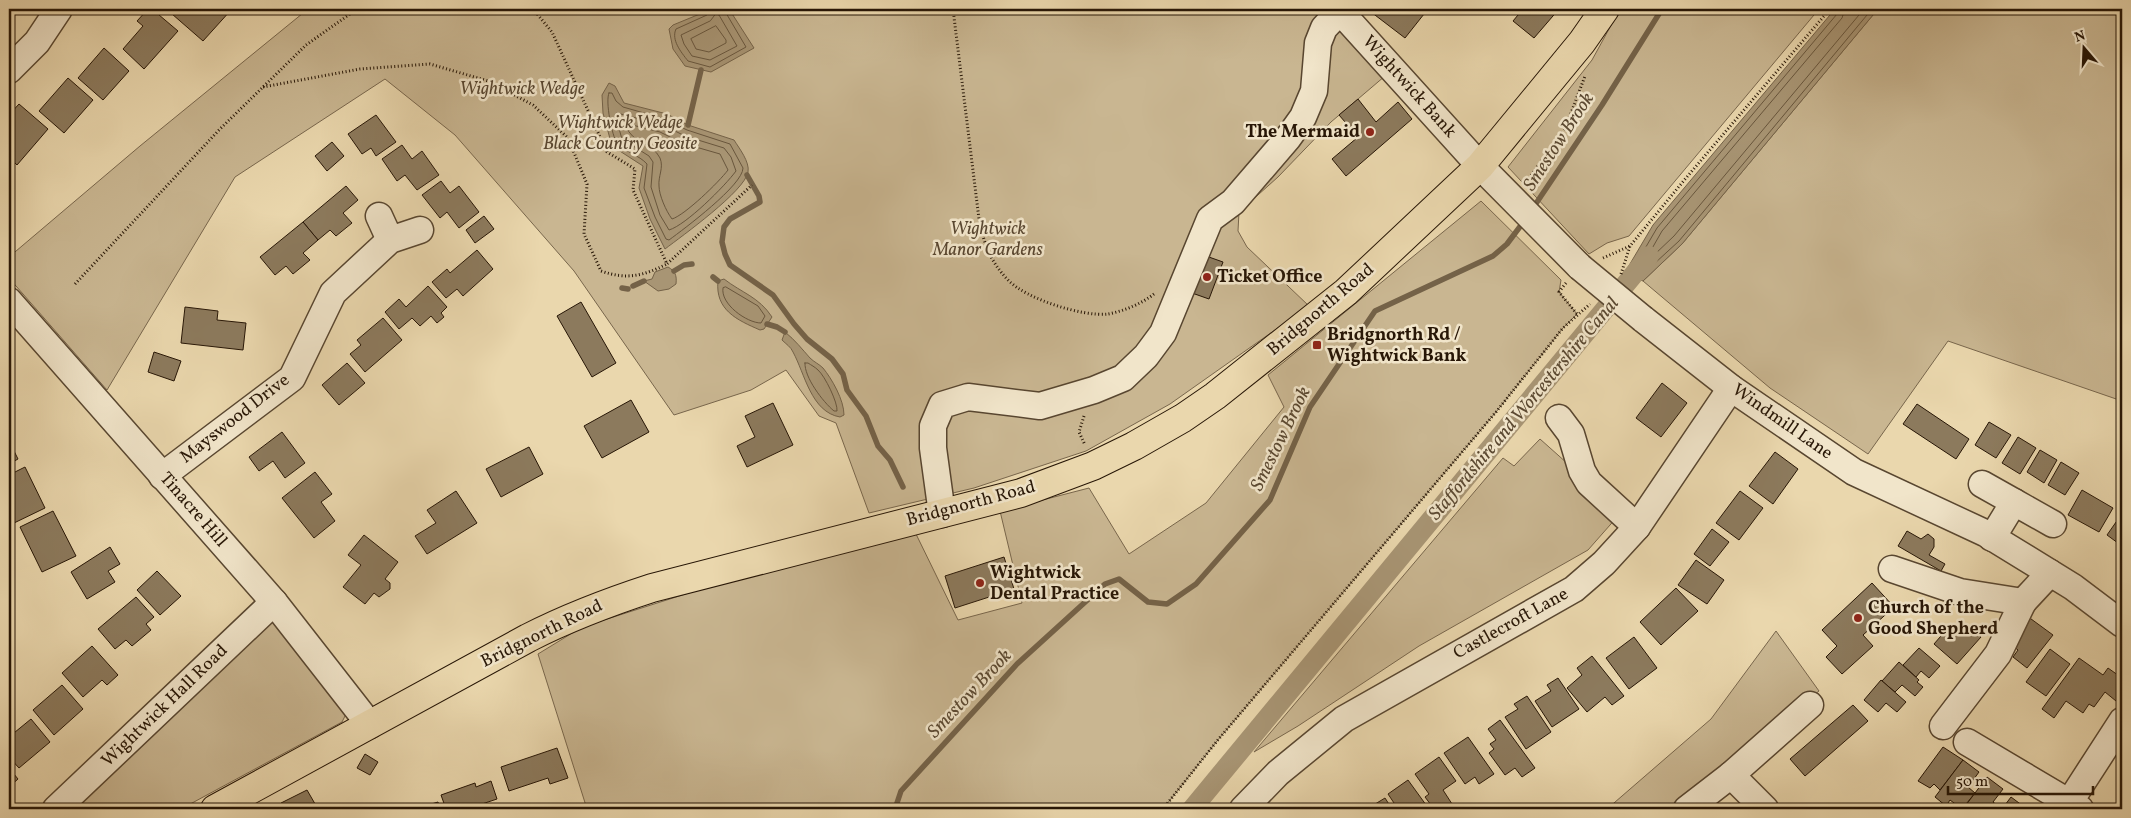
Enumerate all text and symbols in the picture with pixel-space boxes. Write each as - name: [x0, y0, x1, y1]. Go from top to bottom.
- north arrow: [2058, 22, 2108, 72]
- text: N: [2072, 26, 2088, 48]
- street label: Wightwick Bank: [1356, 30, 1462, 144]
- park label: Wightwick Wedge: [460, 77, 585, 102]
- water label: Smestow Brook: [1517, 87, 1601, 196]
- park label: Wightwick Wedge Black Country Geosite: [543, 111, 697, 157]
- place label: The Mermaid: [1245, 120, 1360, 145]
- marker: The Mermaid: [1364, 126, 1376, 138]
- park label: Wightwick Manor Gardens: [932, 217, 1043, 263]
- street label: Bridgnorth Road: [1262, 258, 1380, 362]
- place label: Ticket Office: [1217, 265, 1322, 290]
- marker: Ticket Office: [1201, 271, 1213, 283]
- water label: Staffordshire and Worcestershire Canal: [1423, 292, 1626, 526]
- place label: Bridgnorth Rd / Wightwick Bank: [1327, 323, 1467, 369]
- marker: Bridgnorth Rd / Wightwick Bank: [1311, 339, 1323, 351]
- street label: Mayswood Drive: [175, 368, 295, 470]
- street label: Windmill Lane: [1727, 378, 1837, 466]
- water label: Smestow Brook: [1245, 382, 1318, 495]
- street label: Tinacre Hill: [153, 467, 233, 553]
- street label: Bridgnorth Road: [904, 475, 1038, 533]
- place label: Wightwick Dental Practice: [990, 561, 1119, 607]
- marker: Wightwick Dental Practice: [974, 577, 986, 589]
- street label: Castlecroft Lane: [1449, 582, 1573, 666]
- street label: Bridgnorth Road: [477, 594, 607, 674]
- place label: Church of the Good Shepherd: [1868, 596, 1998, 642]
- marker: Church of the Good Shepherd: [1852, 612, 1864, 624]
- street label: Wightwick Hall Road: [96, 639, 234, 773]
- water label: Smestow Brook: [922, 644, 1018, 744]
- scale bar: [1948, 763, 2094, 795]
- text: 50 m: [1956, 772, 1988, 793]

